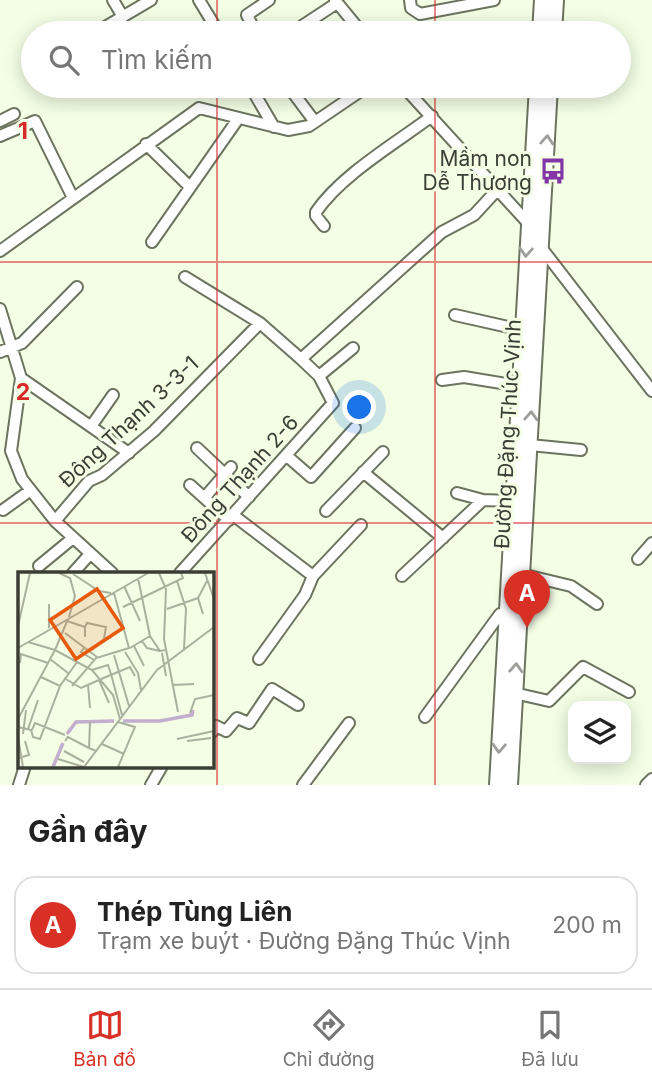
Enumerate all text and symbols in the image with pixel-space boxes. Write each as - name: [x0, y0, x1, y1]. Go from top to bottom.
- search box: [21, 21, 631, 98]
- icon: search: [45, 41, 83, 79]
- text: Tìm kiếm: [101, 44, 213, 75]
- text: 1: [18, 117, 28, 145]
- one-way arrow: [539, 135, 554, 146]
- place label: Mầm non Dễ Thương: [423, 146, 532, 195]
- bus stop icon: Mầm non Dễ Thương: [538, 156, 568, 186]
- one-way arrow: [519, 246, 534, 257]
- street label: Đường Đặng Thúc Vịnh: [489, 318, 526, 549]
- street label: Đông Thạnh 3-3-1: [54, 351, 203, 493]
- text: 2: [16, 378, 30, 406]
- your location: [342, 390, 376, 424]
- street label: Đông Thạnh 2-6: [176, 410, 303, 548]
- one-way arrow: [523, 411, 538, 422]
- pin: A: [504, 570, 550, 628]
- inset map: [18, 572, 214, 768]
- one-way arrow: [508, 662, 523, 673]
- map controls: [568, 701, 631, 764]
- button: layers: [568, 701, 631, 764]
- one-way arrow: [492, 743, 507, 754]
- text: Gần đây: [28, 813, 148, 849]
- text: Thép Tùng Liên: [97, 896, 292, 927]
- text: A: [44, 911, 62, 939]
- text: 200 m: [552, 911, 622, 939]
- text: Trạm xe buýt · Đường Đặng Thúc Vịnh: [97, 927, 511, 955]
- tab: Bản đồ: [73, 1006, 136, 1071]
- tab: Chỉ đường: [283, 1006, 375, 1071]
- tab: Đã lưu: [521, 1006, 579, 1071]

